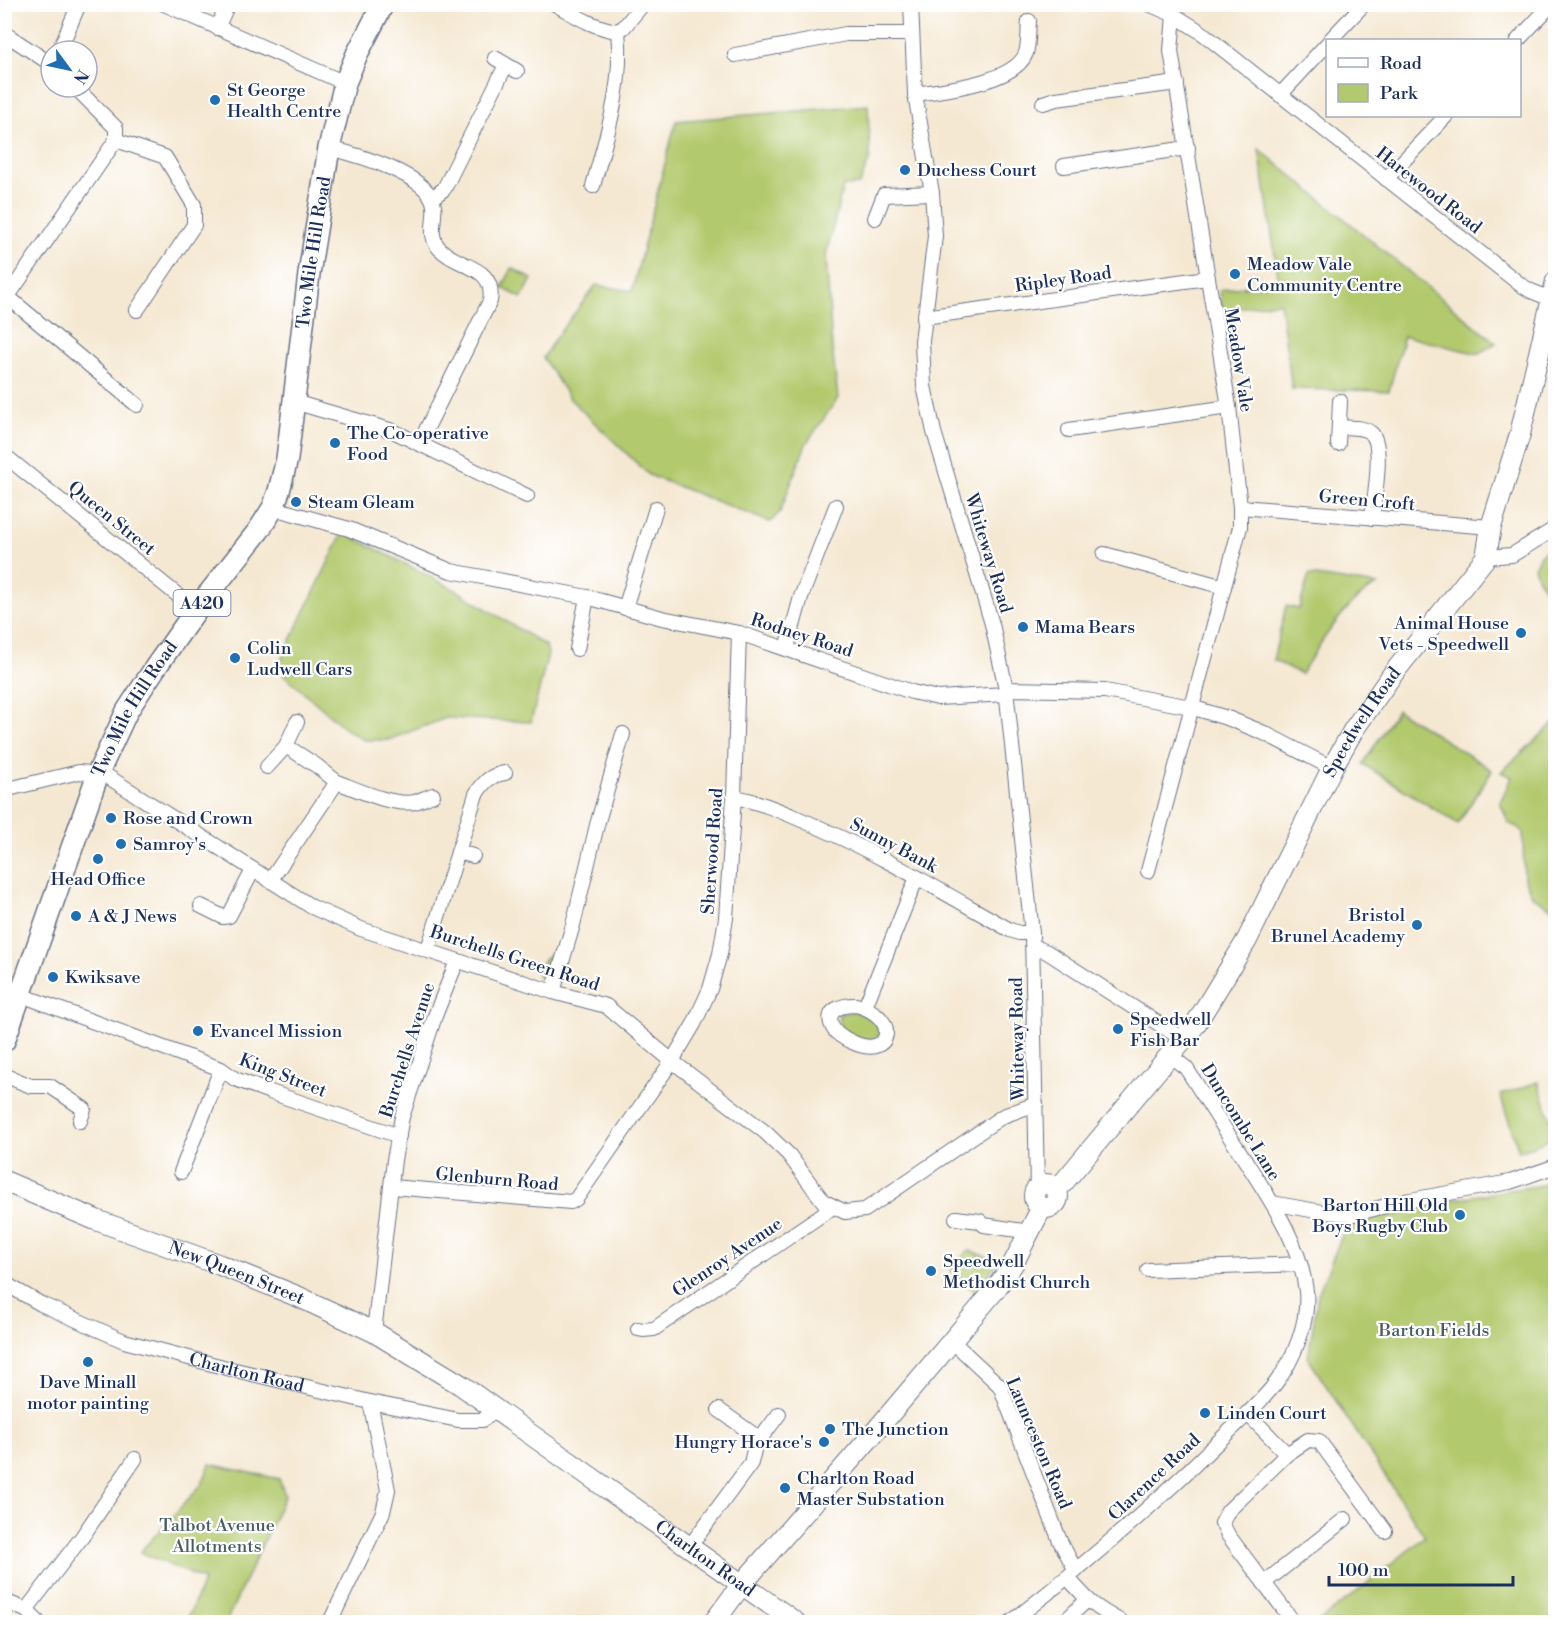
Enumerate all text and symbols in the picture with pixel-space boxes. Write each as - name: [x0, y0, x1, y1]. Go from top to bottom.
- north arrow: [39, 39, 99, 99]
- legend: [1326, 39, 1521, 117]
- text: Road: [1380, 52, 1423, 75]
- text: N: [69, 66, 93, 88]
- place label: St George Health Centre: [227, 79, 341, 123]
- text: Park: [1380, 82, 1419, 105]
- marker: St George Health Centre: [208, 93, 222, 107]
- street label: Harewood Road: [1371, 142, 1487, 239]
- place label: Duchess Court: [917, 159, 1038, 182]
- marker: Duchess Court: [898, 163, 912, 177]
- street label: Two Mile Hill Road: [292, 174, 336, 330]
- place label: Meadow Vale Community Centre: [1247, 253, 1402, 297]
- street label: Ripley Road: [1013, 261, 1114, 298]
- marker: Meadow Vale Community Centre: [1228, 267, 1242, 281]
- street label: Meadow Vale: [1219, 306, 1258, 414]
- place label: The Co-operative Food: [347, 422, 489, 466]
- marker: The Co-operative Food: [328, 436, 342, 450]
- street label: Queen Street: [63, 476, 161, 561]
- street label: Green Croft: [1318, 485, 1417, 516]
- street label: Whiteway Road: [959, 490, 1018, 616]
- place label: Steam Gleam: [308, 491, 415, 514]
- marker: Steam Gleam: [289, 495, 303, 509]
- road number: A420: [174, 590, 230, 616]
- street label: Rodney Road: [748, 608, 857, 663]
- place label: Animal House Vets - Speedwell: [1377, 612, 1510, 656]
- place label: Mama Bears: [1035, 616, 1135, 639]
- marker: Mama Bears: [1016, 620, 1030, 634]
- marker: Animal House Vets - Speedwell: [1514, 626, 1528, 640]
- street label: Two Mile Hill Road: [87, 636, 183, 781]
- place label: Colin Ludwell Cars: [247, 637, 353, 681]
- marker: Colin Ludwell Cars: [228, 651, 242, 665]
- street label: Speedwell Road: [1318, 662, 1406, 781]
- street label: Sherwood Road: [697, 786, 728, 915]
- place label: Rose and Crown: [123, 807, 253, 830]
- marker: Rose and Crown: [104, 811, 118, 825]
- street label: Sunny Bank: [846, 813, 943, 879]
- place label: Samroy's: [133, 833, 206, 856]
- marker: Samroy's: [114, 837, 128, 851]
- marker: Head Office: [91, 852, 105, 866]
- place label: Head Office: [51, 868, 145, 891]
- place label: Bristol Brunel Academy: [1270, 904, 1406, 948]
- place label: A & J News: [87, 905, 177, 928]
- marker: A & J News: [69, 909, 83, 923]
- marker: Bristol Brunel Academy: [1410, 918, 1424, 932]
- street label: Burchells Green Road: [426, 920, 603, 997]
- place label: Kwiksave: [65, 966, 141, 989]
- marker: Kwiksave: [46, 970, 60, 984]
- street label: Whiteway Road: [1005, 976, 1030, 1102]
- street label: Burchells Avenue: [374, 980, 440, 1122]
- place label: Speedwell Fish Bar: [1130, 1008, 1212, 1052]
- place label: Evancel Mission: [210, 1020, 342, 1043]
- marker: Speedwell Fish Bar: [1111, 1022, 1125, 1036]
- marker: Evancel Mission: [191, 1024, 205, 1038]
- street label: King Street: [236, 1048, 330, 1103]
- street label: Duncombe Lane: [1195, 1059, 1286, 1185]
- street label: Glenburn Road: [435, 1163, 560, 1196]
- place label: Barton Hill Old Boys Rugby Club: [1312, 1194, 1449, 1238]
- marker: Barton Hill Old Boys Rugby Club: [1453, 1208, 1467, 1222]
- street label: Glenroy Avenue: [668, 1212, 787, 1303]
- street label: New Queen Street: [165, 1236, 309, 1310]
- place label: Speedwell Methodist Church: [943, 1250, 1091, 1294]
- marker: Speedwell Methodist Church: [924, 1264, 938, 1278]
- park label: Barton Fields: [1378, 1319, 1490, 1342]
- street label: Charlton Road: [187, 1348, 307, 1398]
- marker: Dave Minall motor painting: [81, 1355, 95, 1369]
- place label: Dave Minall motor painting: [27, 1371, 150, 1415]
- street label: Launceston Road: [1000, 1374, 1077, 1513]
- place label: Linden Court: [1217, 1402, 1327, 1425]
- marker: Linden Court: [1198, 1406, 1212, 1420]
- place label: The Junction: [842, 1418, 949, 1441]
- marker: The Junction: [823, 1422, 837, 1436]
- street label: Clarence Road: [1103, 1428, 1206, 1526]
- place label: Hungry Horace's: [675, 1431, 812, 1454]
- marker: Hungry Horace's: [817, 1435, 831, 1449]
- place label: Charlton Road Master Substation: [797, 1467, 945, 1511]
- marker: Charlton Road Master Substation: [778, 1481, 792, 1495]
- park label: Talbot Avenue Allotments: [159, 1514, 275, 1558]
- street label: Charlton Road: [650, 1515, 760, 1602]
- scale bar: [1329, 1549, 1514, 1587]
- text: 100 m: [1338, 1559, 1389, 1582]

